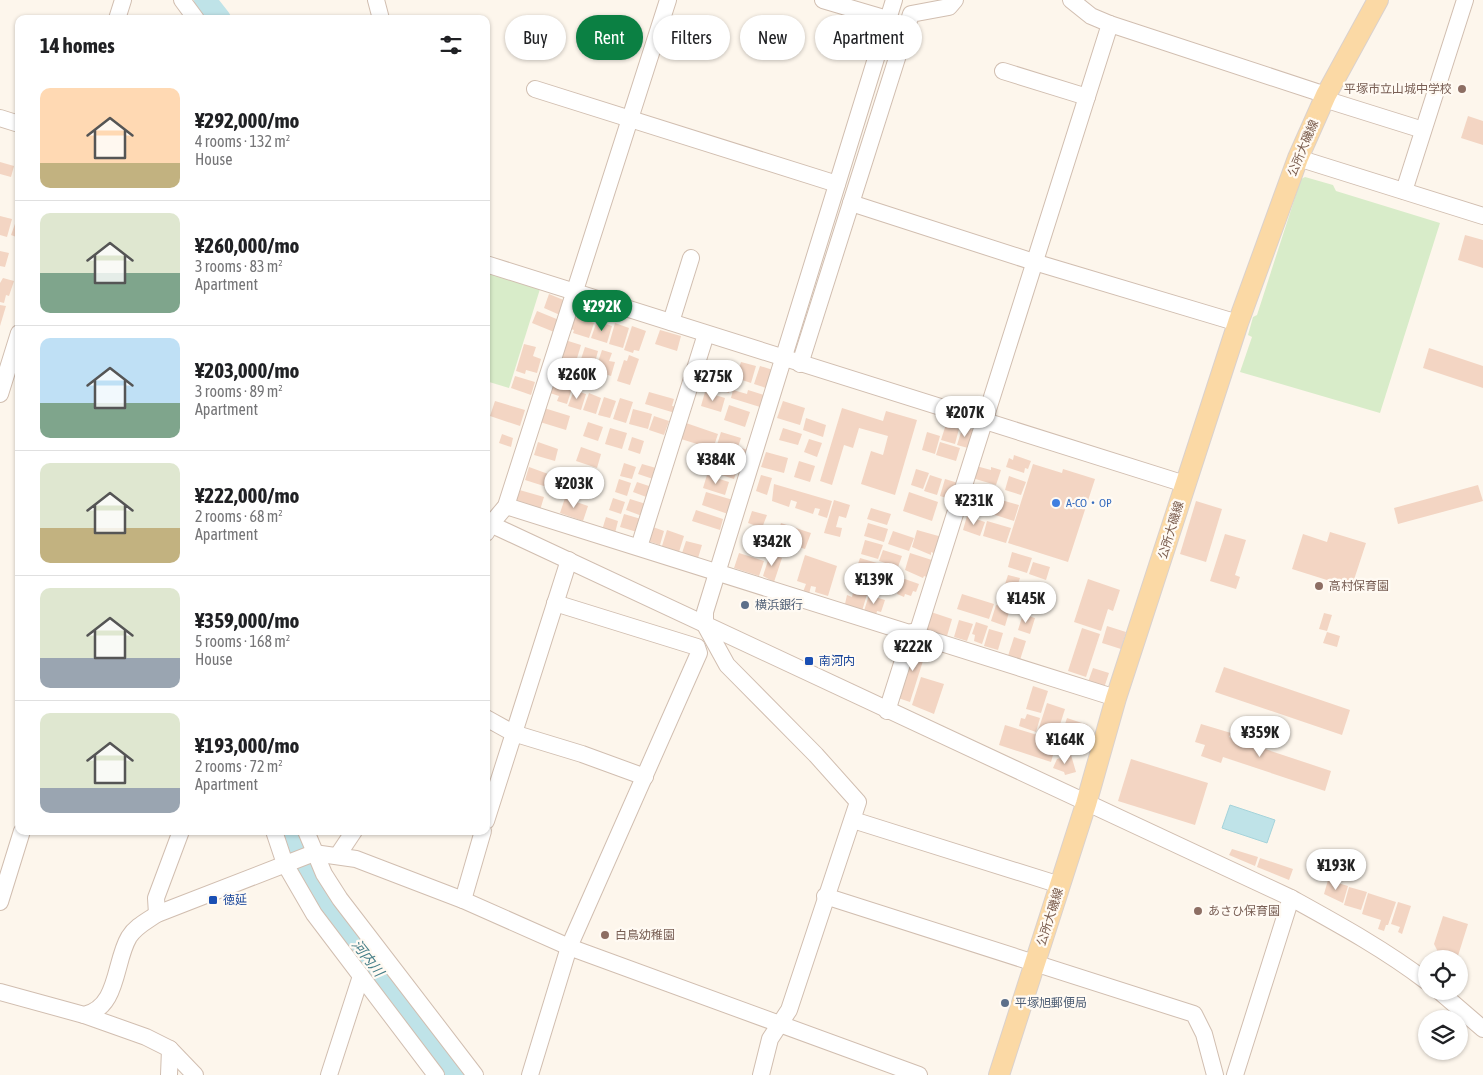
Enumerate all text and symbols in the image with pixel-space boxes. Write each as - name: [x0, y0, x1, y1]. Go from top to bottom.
- chip: Buy: [505, 15, 566, 60]
- chip: Rent: [576, 15, 643, 60]
- chip: Filters: [653, 15, 730, 60]
- chip: New: [740, 15, 805, 60]
- chip: Apartment: [815, 15, 922, 60]
- icon: filters: [437, 31, 465, 59]
- text: 14 homes: [40, 33, 115, 57]
- place label: 平塚市立山城中学校: [1344, 82, 1452, 96]
- marker: 平塚市立山城中学校: [1456, 83, 1468, 95]
- icon: home: [80, 108, 140, 168]
- text: ¥292,000/mo: [195, 108, 299, 132]
- street label: 公所大磯線: [1285, 118, 1321, 178]
- text: 4 rooms · 132 m²: [195, 132, 290, 150]
- text: House: [195, 150, 232, 168]
- icon: home: [80, 233, 140, 293]
- text: ¥260,000/mo: [195, 233, 299, 257]
- text: 3 rooms · 83 m²: [195, 257, 283, 275]
- text: Apartment: [195, 275, 258, 293]
- pin: ¥292K: [567, 290, 637, 332]
- text: ¥292K: [583, 297, 621, 315]
- icon: home: [80, 358, 140, 418]
- text: ¥203,000/mo: [195, 358, 299, 382]
- pin: ¥260K: [542, 358, 612, 400]
- pin: ¥275K: [678, 360, 748, 402]
- text: ¥260K: [558, 365, 596, 383]
- text: ¥275K: [694, 367, 732, 385]
- text: 3 rooms · 89 m²: [195, 382, 283, 400]
- pin: ¥207K: [930, 396, 1000, 438]
- text: Apartment: [195, 400, 258, 418]
- text: ¥207K: [946, 403, 984, 421]
- pin: ¥384K: [681, 442, 751, 485]
- text: ¥384K: [697, 450, 735, 468]
- pin: ¥203K: [539, 466, 609, 509]
- text: ¥203K: [555, 474, 593, 492]
- icon: home: [80, 483, 140, 543]
- text: ¥222,000/mo: [195, 483, 299, 507]
- pin: ¥231K: [939, 484, 1009, 526]
- text: ¥231K: [955, 491, 993, 509]
- place label: A-CO・OP: [1066, 496, 1112, 510]
- marker: A-CO・OP: [1050, 497, 1062, 509]
- street label: 公所大磯線: [1156, 499, 1186, 561]
- text: 2 rooms · 68 m²: [195, 507, 283, 525]
- pin: ¥342K: [737, 524, 807, 567]
- text: Apartment: [195, 525, 258, 543]
- text: ¥342K: [753, 532, 791, 550]
- pin: ¥139K: [839, 562, 909, 605]
- text: ¥139K: [855, 570, 893, 588]
- place label: 高村保育園: [1329, 579, 1389, 593]
- marker: 高村保育園: [1313, 580, 1325, 592]
- pin: ¥145K: [991, 582, 1061, 624]
- text: ¥145K: [1007, 589, 1045, 607]
- place label: 横浜銀行: [755, 598, 803, 612]
- marker: 横浜銀行: [739, 599, 751, 611]
- icon: home: [80, 608, 140, 668]
- text: ¥359,000/mo: [195, 608, 299, 632]
- pin: ¥222K: [878, 630, 948, 672]
- text: 5 rooms · 168 m²: [195, 632, 290, 650]
- text: ¥222K: [894, 637, 932, 655]
- text: House: [195, 650, 232, 668]
- place label: 南河内: [819, 654, 855, 668]
- marker: 南河内: [803, 655, 815, 667]
- pin: ¥359K: [1225, 716, 1295, 758]
- pin: ¥164K: [1030, 722, 1100, 765]
- text: ¥359K: [1241, 723, 1279, 741]
- text: ¥164K: [1046, 730, 1084, 748]
- icon: home: [80, 733, 140, 793]
- text: ¥193,000/mo: [195, 733, 299, 757]
- text: 2 rooms · 72 m²: [195, 757, 283, 775]
- text: Apartment: [195, 775, 258, 793]
- pin: ¥193K: [1301, 848, 1371, 891]
- text: ¥193K: [1317, 856, 1355, 874]
- street label: 公所大磯線: [1034, 886, 1066, 948]
- place label: 徳延: [223, 893, 247, 907]
- marker: 徳延: [207, 894, 219, 906]
- place label: あさひ保育園: [1208, 904, 1280, 918]
- marker: あさひ保育園: [1192, 905, 1204, 917]
- place label: 白鳥幼稚園: [615, 928, 675, 942]
- marker: 白鳥幼稚園: [599, 929, 611, 941]
- water label: 河内川: [349, 937, 388, 981]
- map controls: [1418, 950, 1468, 1060]
- button: locate: [1418, 950, 1468, 1000]
- place label: 平塚旭郵便局: [1015, 996, 1087, 1010]
- marker: 平塚旭郵便局: [999, 997, 1011, 1009]
- button: layers: [1418, 1010, 1468, 1060]

